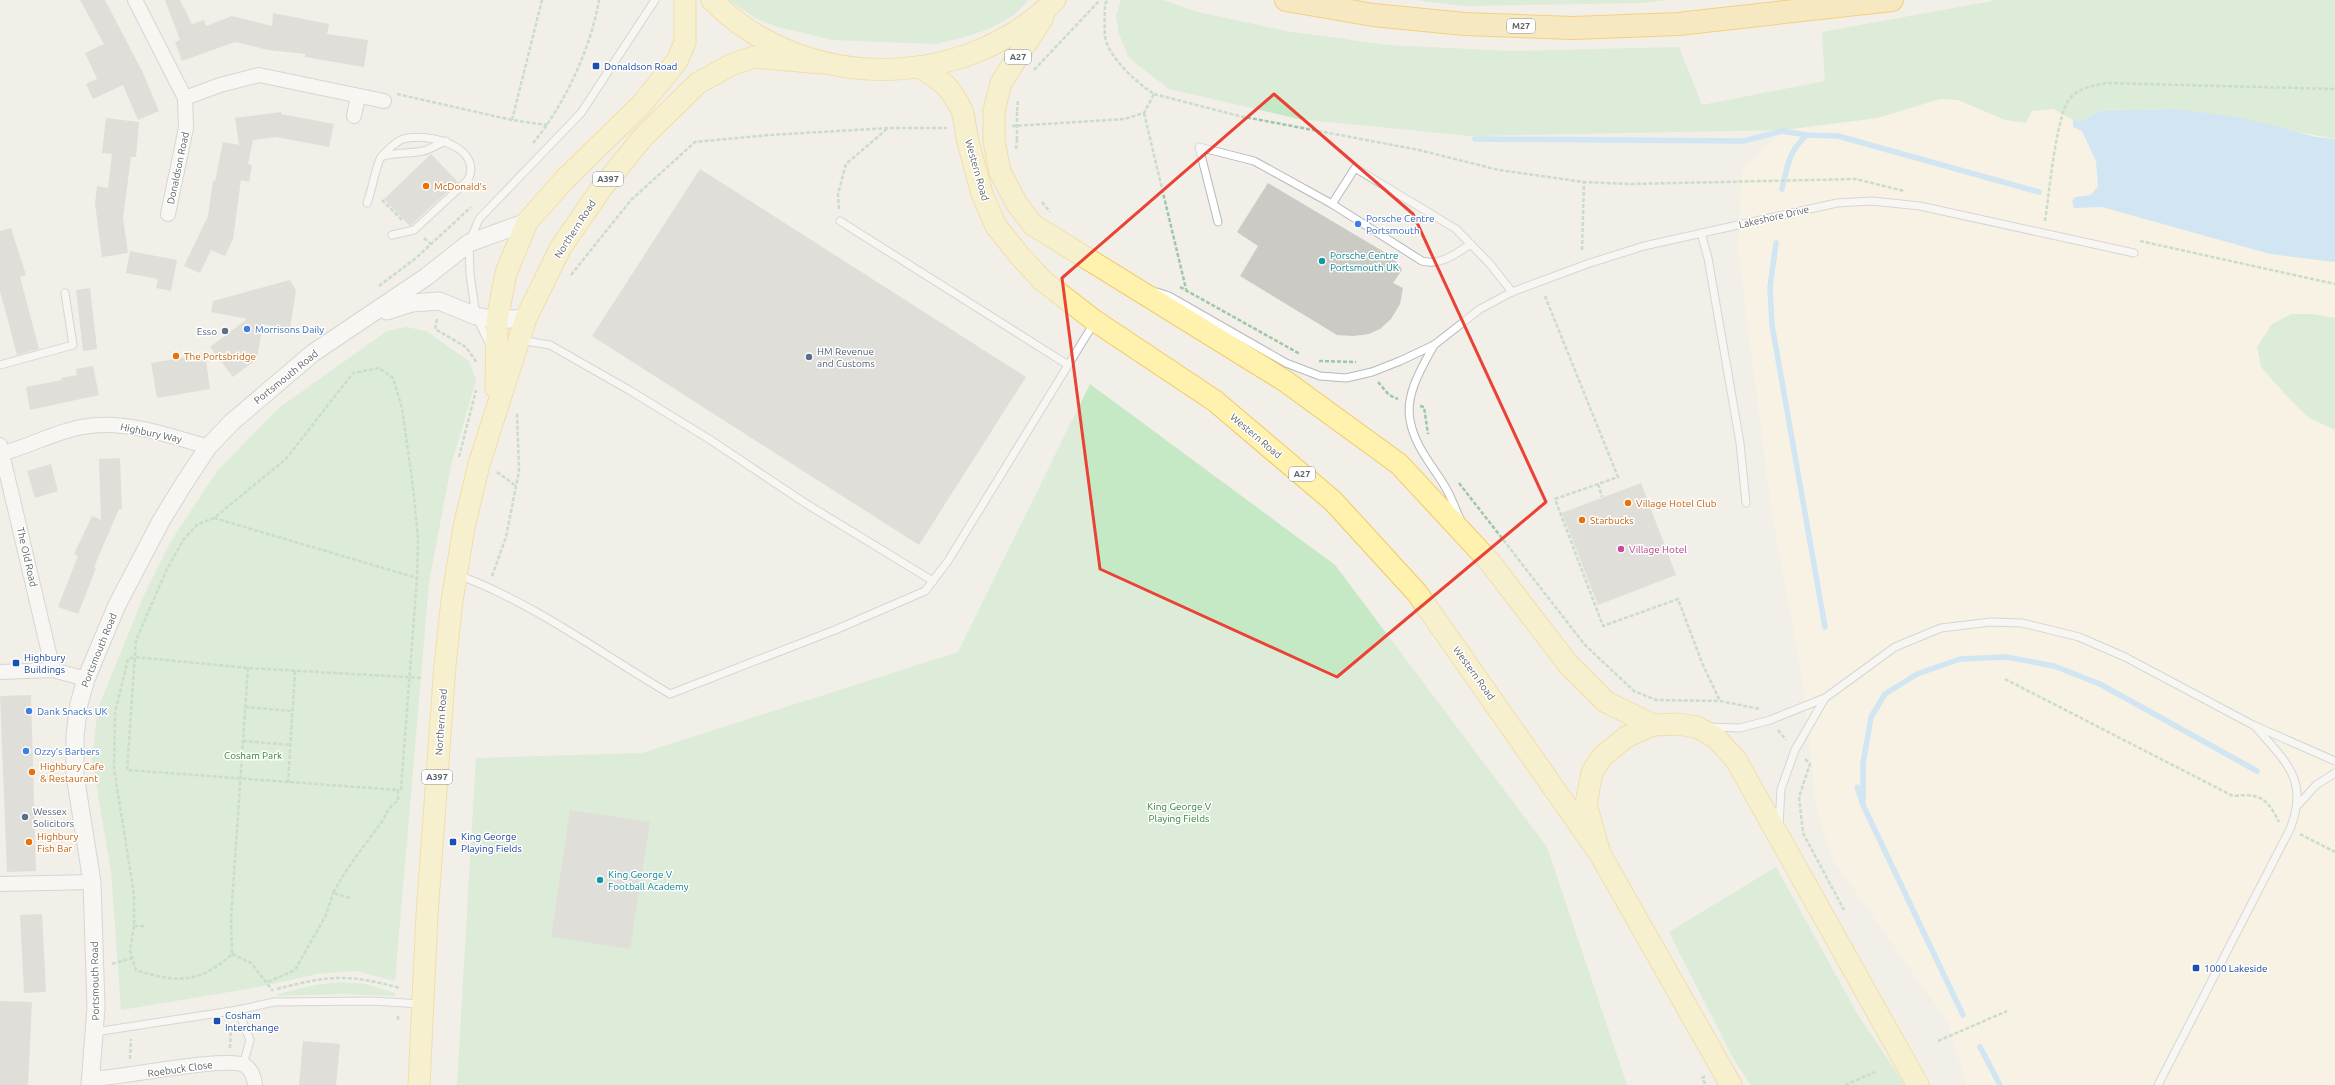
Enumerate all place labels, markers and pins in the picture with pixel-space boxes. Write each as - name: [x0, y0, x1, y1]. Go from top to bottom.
- marker: Donaldson Road: [591, 61, 601, 71]
- place label: Donaldson Road: [604, 61, 678, 72]
- marker: McDonald's: [421, 181, 431, 191]
- place label: McDonald's: [434, 181, 486, 192]
- place label: Porsche Centre Portsmouth: [1366, 213, 1435, 236]
- marker: Porsche Centre Portsmouth: [1353, 219, 1363, 229]
- place label: Porsche Centre Portsmouth UK: [1330, 250, 1399, 273]
- marker: Porsche Centre Portsmouth UK: [1317, 256, 1327, 266]
- marker: Morrisons Daily: [242, 324, 252, 334]
- place label: Morrisons Daily: [255, 324, 324, 335]
- place label: Esso: [197, 326, 217, 337]
- marker: Esso: [220, 326, 230, 336]
- place label: HM Revenue and Customs: [817, 346, 875, 369]
- marker: The Portsbridge: [171, 351, 181, 361]
- place label: The Portsbridge: [184, 351, 256, 362]
- marker: HM Revenue and Customs: [804, 352, 814, 362]
- marker: Village Hotel Club: [1623, 498, 1633, 508]
- place label: Village Hotel Club: [1636, 498, 1717, 509]
- marker: Starbucks: [1577, 515, 1587, 525]
- place label: Starbucks: [1590, 515, 1634, 526]
- marker: Village Hotel: [1616, 544, 1626, 554]
- place label: Village Hotel: [1629, 544, 1687, 555]
- place label: Highbury Buildings: [24, 652, 65, 675]
- marker: Highbury Buildings: [11, 658, 21, 668]
- marker: Dank Snacks UK: [24, 706, 34, 716]
- place label: Dank Snacks UK: [37, 706, 108, 717]
- marker: Ozzy's Barbers: [21, 746, 31, 756]
- place label: Ozzy's Barbers: [34, 746, 100, 757]
- place label: Highbury Cafe & Restaurant: [40, 761, 104, 784]
- marker: Highbury Cafe & Restaurant: [27, 767, 37, 777]
- place label: Wessex Solicitors: [33, 806, 74, 829]
- marker: Wessex Solicitors: [20, 812, 30, 822]
- place label: Highbury Fish Bar: [37, 831, 78, 854]
- place label: King George Playing Fields: [461, 831, 522, 854]
- marker: Highbury Fish Bar: [24, 837, 34, 847]
- marker: King George Playing Fields: [448, 837, 458, 847]
- place label: King George V Football Academy: [608, 869, 689, 892]
- marker: King George V Football Academy: [595, 875, 605, 885]
- marker: 1000 Lakeside: [2191, 963, 2201, 973]
- place label: 1000 Lakeside: [2204, 963, 2268, 974]
- place label: Cosham Interchange: [225, 1010, 279, 1033]
- marker: Cosham Interchange: [212, 1016, 222, 1026]

